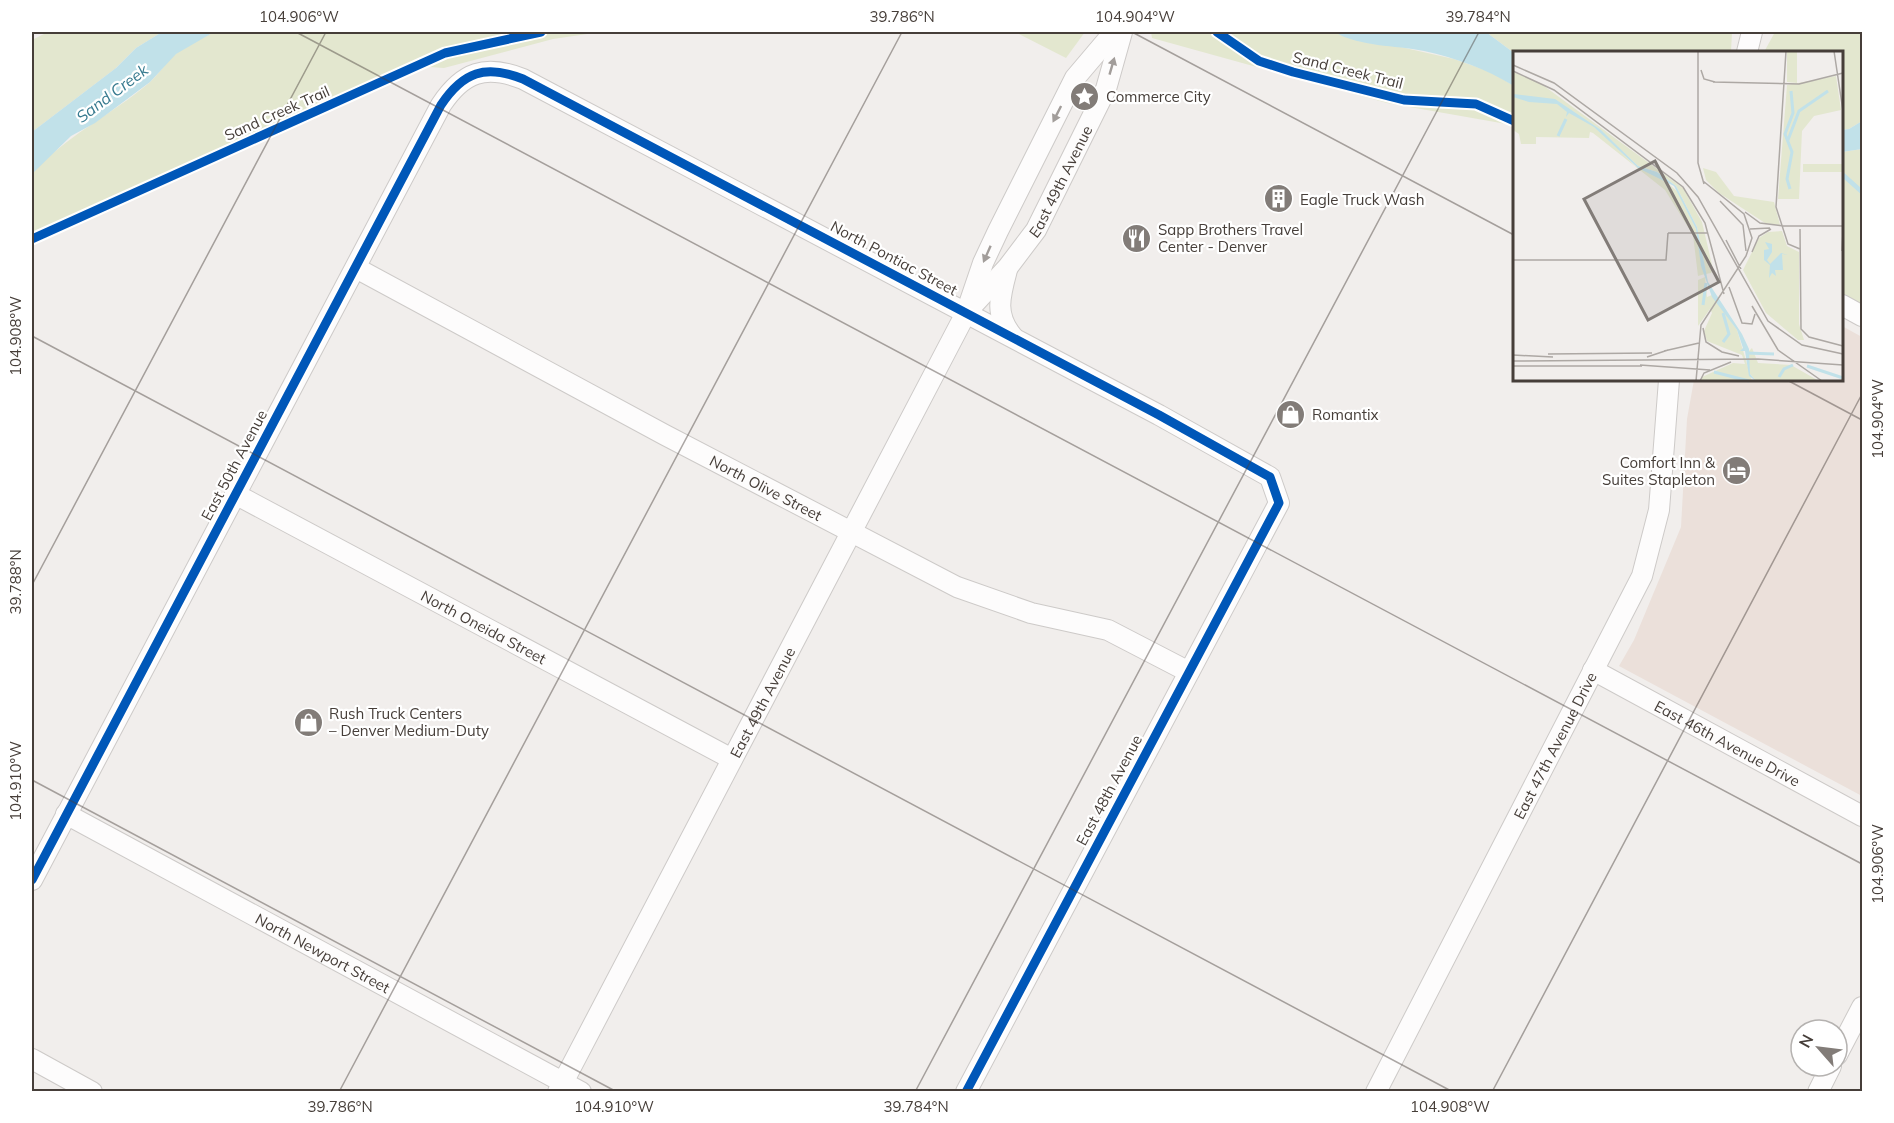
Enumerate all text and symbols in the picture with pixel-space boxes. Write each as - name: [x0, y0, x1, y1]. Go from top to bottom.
- text: 104.906°W: [259, 7, 339, 26]
- text: 39.786°N: [869, 7, 935, 26]
- text: 104.904°W: [1095, 7, 1175, 26]
- text: 39.784°N: [1445, 7, 1511, 26]
- street label: Sand Creek Trail: [1291, 47, 1405, 93]
- inset map: [1513, 51, 1843, 381]
- one-way arrow: [1108, 57, 1117, 75]
- water label: Sand Creek: [72, 59, 153, 127]
- place icon: Commerce City: [1069, 80, 1101, 112]
- street label: Sand Creek Trail: [221, 81, 333, 145]
- place label: Commerce City: [1106, 87, 1211, 106]
- one-way arrow: [1052, 105, 1062, 122]
- street label: East 49th Avenue: [1024, 122, 1096, 241]
- building icon: Eagle Truck Wash: [1263, 183, 1295, 215]
- place label: Eagle Truck Wash: [1300, 190, 1425, 209]
- street label: North Pontiac Street: [827, 217, 961, 299]
- place label: Sapp Brothers Travel Center - Denver: [1158, 220, 1303, 256]
- restaurant icon: Sapp Brothers Travel Center - Denver: [1121, 222, 1153, 254]
- one-way arrow: [983, 245, 992, 262]
- text: 104.908°W: [6, 296, 25, 376]
- text: 104.904°W: [1868, 379, 1887, 459]
- shop icon: Romantix: [1275, 398, 1307, 430]
- place label: Romantix: [1312, 405, 1379, 424]
- street label: East 50th Avenue: [197, 406, 271, 524]
- street label: North Olive Street: [707, 451, 825, 525]
- place label: Comfort Inn & Suites Stapleton: [1602, 453, 1716, 489]
- hotel icon: Comfort Inn & Suites Stapleton: [1720, 455, 1752, 487]
- text: 39.788°N: [6, 549, 25, 615]
- street label: North Oneida Street: [418, 586, 550, 668]
- street label: East 49th Avenue: [725, 644, 799, 761]
- street label: East 47th Avenue Drive: [1509, 669, 1600, 822]
- street label: East 46th Avenue Drive: [1651, 696, 1804, 790]
- place label: Rush Truck Centers – Denver Medium-Duty: [329, 704, 489, 740]
- shop icon: Rush Truck Centers – Denver Medium-Duty: [292, 706, 324, 738]
- street label: East 48th Avenue: [1072, 731, 1146, 849]
- text: 104.910°W: [6, 741, 25, 821]
- text: 104.906°W: [1868, 824, 1887, 904]
- street label: North Newport Street: [252, 909, 394, 997]
- north arrow: [1789, 1018, 1849, 1078]
- text: N: [1794, 1031, 1817, 1051]
- text: 39.786°N: [307, 1097, 373, 1116]
- text: 104.910°W: [574, 1097, 654, 1116]
- text: 39.784°N: [883, 1097, 949, 1116]
- text: 104.908°W: [1410, 1097, 1490, 1116]

